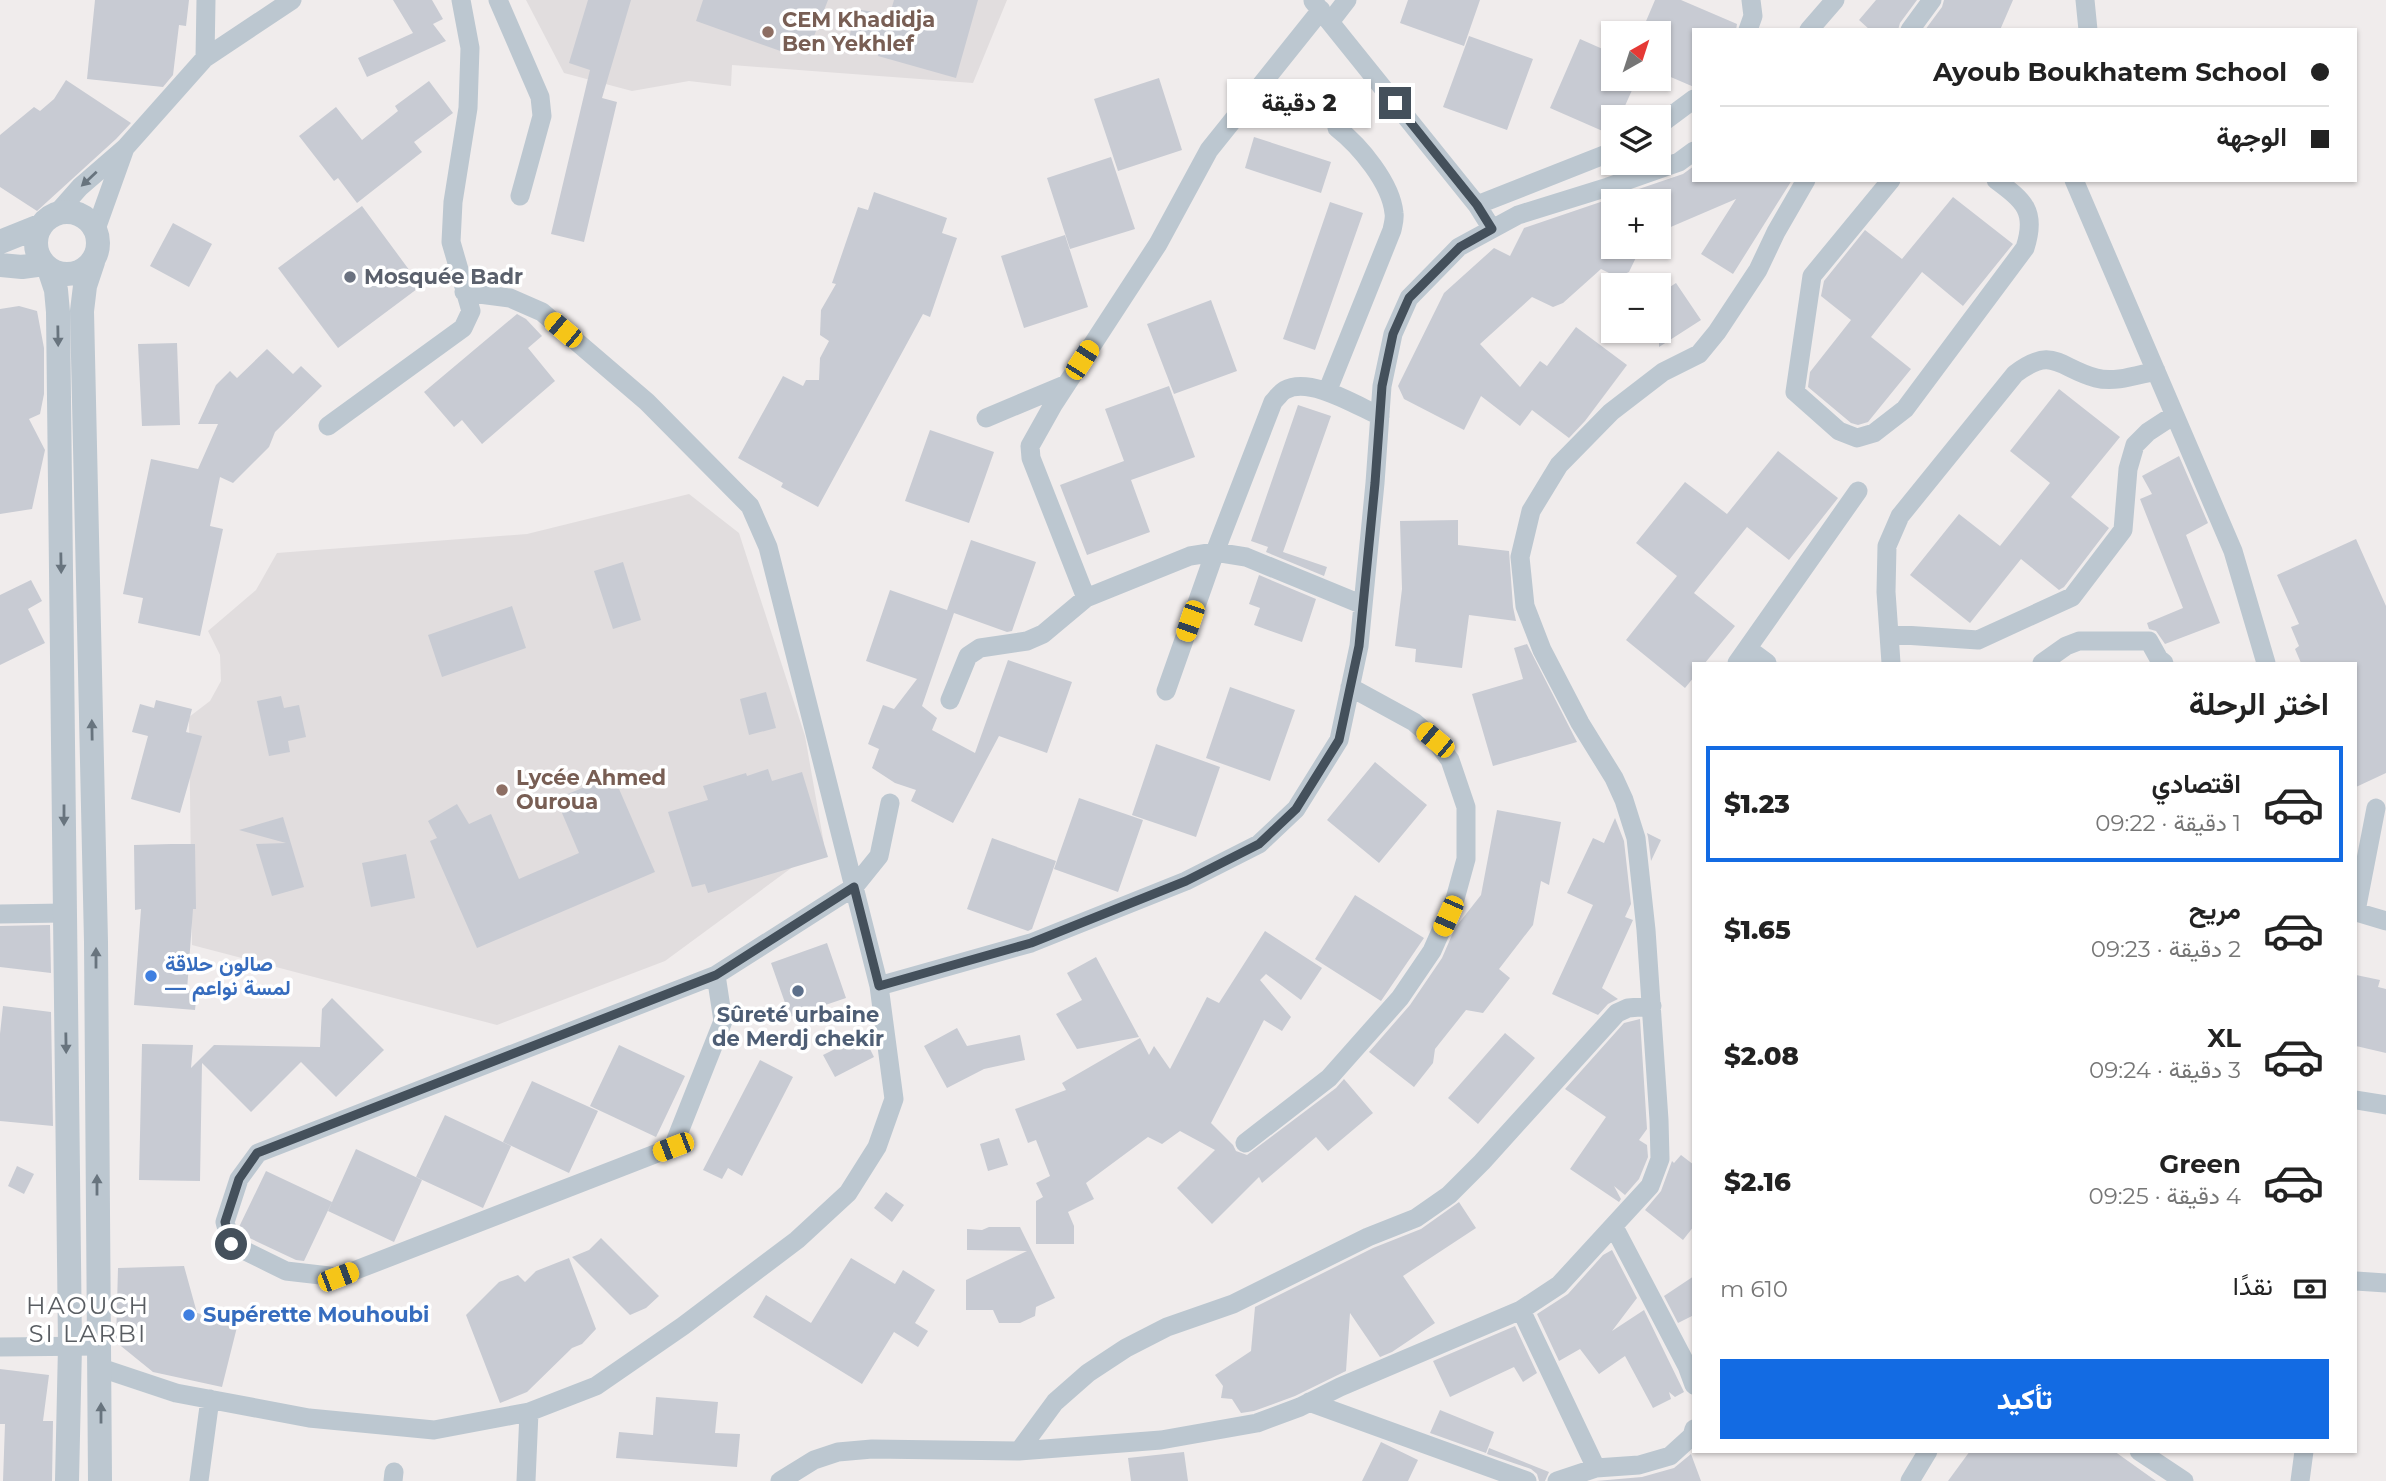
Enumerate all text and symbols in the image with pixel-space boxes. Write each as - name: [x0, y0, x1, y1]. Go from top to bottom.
- place label: CEM Khadidja Ben Yekhlef: [782, 7, 935, 56]
- north arrow: [1601, 21, 1671, 91]
- map controls: [1601, 21, 1671, 343]
- marker: CEM Khadidja Ben Yekhlef: [760, 24, 776, 40]
- text: Ayoub Boukhatem School: [1933, 56, 2287, 88]
- callout: 2 دقيقة: [1227, 78, 1370, 128]
- route end: [1379, 87, 1411, 119]
- text: 2 دقيقة: [1262, 89, 1336, 117]
- button: layers: [1601, 105, 1671, 175]
- text: الوجهة: [2216, 121, 2287, 153]
- one-way arrow: [81, 170, 98, 186]
- button: +: [1601, 189, 1671, 259]
- place label: Mosquée Badr: [364, 264, 523, 289]
- marker: Mosquée Badr: [342, 269, 358, 285]
- button: −: [1601, 273, 1671, 343]
- car: [541, 308, 586, 352]
- one-way arrow: [53, 325, 64, 347]
- car: [1062, 337, 1103, 383]
- one-way arrow: [56, 552, 67, 574]
- car: [1174, 598, 1207, 644]
- text: اختر الرحلة: [2189, 684, 2329, 723]
- car: [1413, 718, 1458, 762]
- one-way arrow: [86, 719, 98, 741]
- place label: Lycée Ahmed Ouroua: [516, 765, 666, 814]
- text: اقتصادي: [2152, 768, 2241, 800]
- icon: car: [2262, 773, 2325, 836]
- marker: Lycée Ahmed Ouroua: [494, 782, 510, 798]
- text: $1.23: [1724, 788, 1790, 820]
- one-way arrow: [58, 804, 70, 826]
- text: 1 دقيقة · 09:22: [2095, 809, 2241, 837]
- car: [1430, 893, 1467, 939]
- text: مريح: [2189, 894, 2241, 926]
- icon: car: [2262, 899, 2325, 962]
- text: $1.65: [1724, 914, 1791, 946]
- text: 2 دقيقة · 09:23: [2091, 935, 2241, 963]
- one-way arrow: [90, 947, 102, 969]
- place label: صالون حلاقة — لمسة نواعم: [165, 951, 291, 1002]
- marker: صالون حلاقة — لمسة نواعم: [143, 968, 159, 984]
- marker: Sûreté urbaine de Merdj chekir: [790, 983, 806, 999]
- place label: Sûreté urbaine de Merdj chekir: [712, 1002, 884, 1051]
- text: XL: [2207, 1022, 2241, 1054]
- icon: car: [2262, 1025, 2325, 1088]
- one-way arrow: [60, 1032, 72, 1054]
- text: $2.08: [1724, 1040, 1799, 1072]
- text: 3 دقيقة · 09:24: [2089, 1056, 2241, 1084]
- car: [650, 1130, 697, 1164]
- text: Green: [2159, 1148, 2241, 1180]
- icon: car: [2262, 1151, 2325, 1214]
- text: $2.16: [1724, 1166, 1791, 1198]
- one-way arrow: [91, 1174, 103, 1196]
- text: 4 دقيقة · 09:25: [2088, 1182, 2241, 1210]
- route start: [215, 1228, 247, 1260]
- car: [315, 1260, 362, 1294]
- text: نقدًا: [2233, 1270, 2273, 1302]
- icon: cash: [2291, 1270, 2329, 1308]
- text: 610 m: [1720, 1275, 1788, 1303]
- district label: HAOUCH SI LARBI: [26, 1291, 150, 1348]
- place label: Supérette Mouhoubi: [203, 1302, 429, 1327]
- marker: Supérette Mouhoubi: [181, 1307, 197, 1323]
- button: تأكيد: [1720, 1359, 2329, 1439]
- one-way arrow: [95, 1402, 107, 1424]

